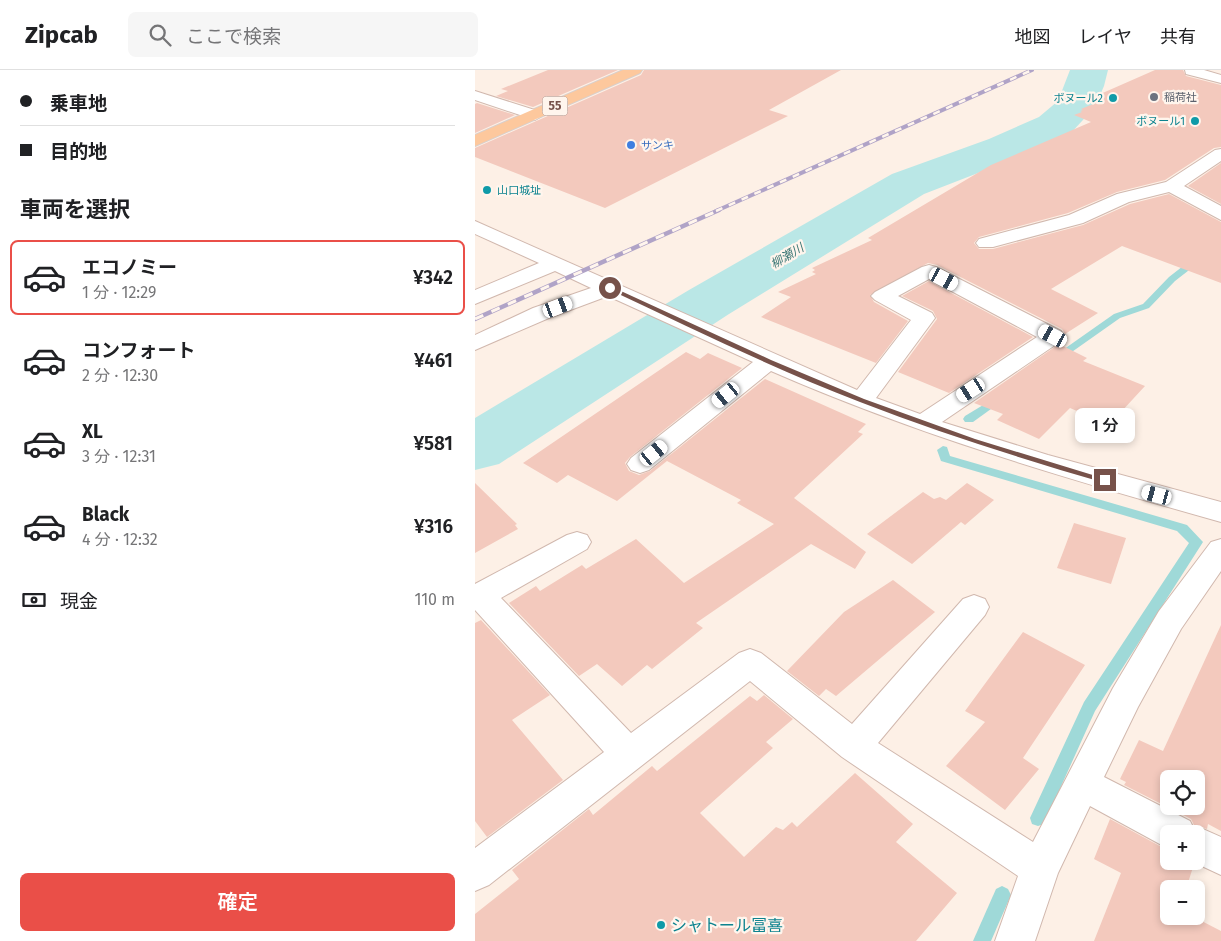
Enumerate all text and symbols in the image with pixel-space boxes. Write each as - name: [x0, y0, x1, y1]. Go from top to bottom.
- search box: [128, 12, 478, 57]
- text: Zipcab: [25, 21, 98, 49]
- icon: search: [146, 21, 174, 49]
- text: ここで検索: [186, 25, 281, 48]
- text: 地図: [1015, 26, 1051, 48]
- text: レイヤ: [1079, 26, 1132, 48]
- text: 共有: [1160, 26, 1196, 48]
- marker: 稲荷社: [1148, 91, 1160, 103]
- place label: 稲荷社: [1164, 91, 1197, 104]
- text: 乗車地: [50, 92, 107, 115]
- place label: ボヌール2: [1054, 92, 1103, 105]
- marker: ボヌール2: [1107, 92, 1119, 104]
- road number: 55: [543, 97, 567, 116]
- place label: ボヌール1: [1136, 115, 1185, 128]
- marker: ボヌール1: [1189, 115, 1201, 127]
- marker: サンキ: [625, 139, 637, 151]
- place label: サンキ: [641, 139, 674, 152]
- text: 目的地: [50, 140, 107, 163]
- marker: 山口城址: [481, 184, 493, 196]
- place label: 山口城址: [497, 184, 541, 197]
- text: 車両を選択: [20, 196, 130, 223]
- water label: 柳瀬川: [768, 240, 808, 271]
- icon: car: [22, 255, 67, 300]
- text: エコノミー: [82, 256, 177, 279]
- car: [927, 265, 960, 293]
- text: ¥342: [413, 266, 453, 289]
- route start: [599, 277, 621, 299]
- text: 1 分 · 12:29: [82, 283, 156, 302]
- car: [541, 295, 574, 319]
- car: [1036, 322, 1069, 350]
- icon: car: [22, 338, 67, 383]
- text: コンフォート: [82, 339, 195, 362]
- text: ¥461: [414, 349, 453, 372]
- text: 2 分 · 12:30: [82, 366, 158, 385]
- car: [954, 376, 987, 404]
- car: [709, 380, 742, 410]
- callout: 1 分: [1075, 408, 1135, 442]
- text: 1 分: [1091, 416, 1119, 435]
- text: XL: [82, 420, 103, 443]
- icon: car: [22, 421, 67, 466]
- text: ¥581: [414, 432, 453, 455]
- car: [637, 438, 670, 468]
- text: 3 分 · 12:31: [82, 447, 156, 466]
- route end: [1094, 469, 1116, 491]
- car: [1140, 484, 1173, 506]
- text: Black: [82, 503, 129, 526]
- icon: car: [22, 504, 67, 549]
- text: ¥316: [414, 515, 453, 538]
- text: 4 分 · 12:32: [82, 530, 158, 549]
- icon: cash: [20, 586, 48, 614]
- text: 現金: [60, 590, 98, 613]
- text: 110 m: [414, 590, 455, 609]
- map controls: [1160, 770, 1205, 925]
- button: locate: [1160, 770, 1205, 815]
- button: +: [1160, 825, 1205, 870]
- button: 確定: [20, 873, 455, 931]
- button: −: [1160, 880, 1205, 925]
- place label: シャトール冨喜: [671, 916, 783, 935]
- marker: シャトール冨喜: [655, 919, 667, 931]

